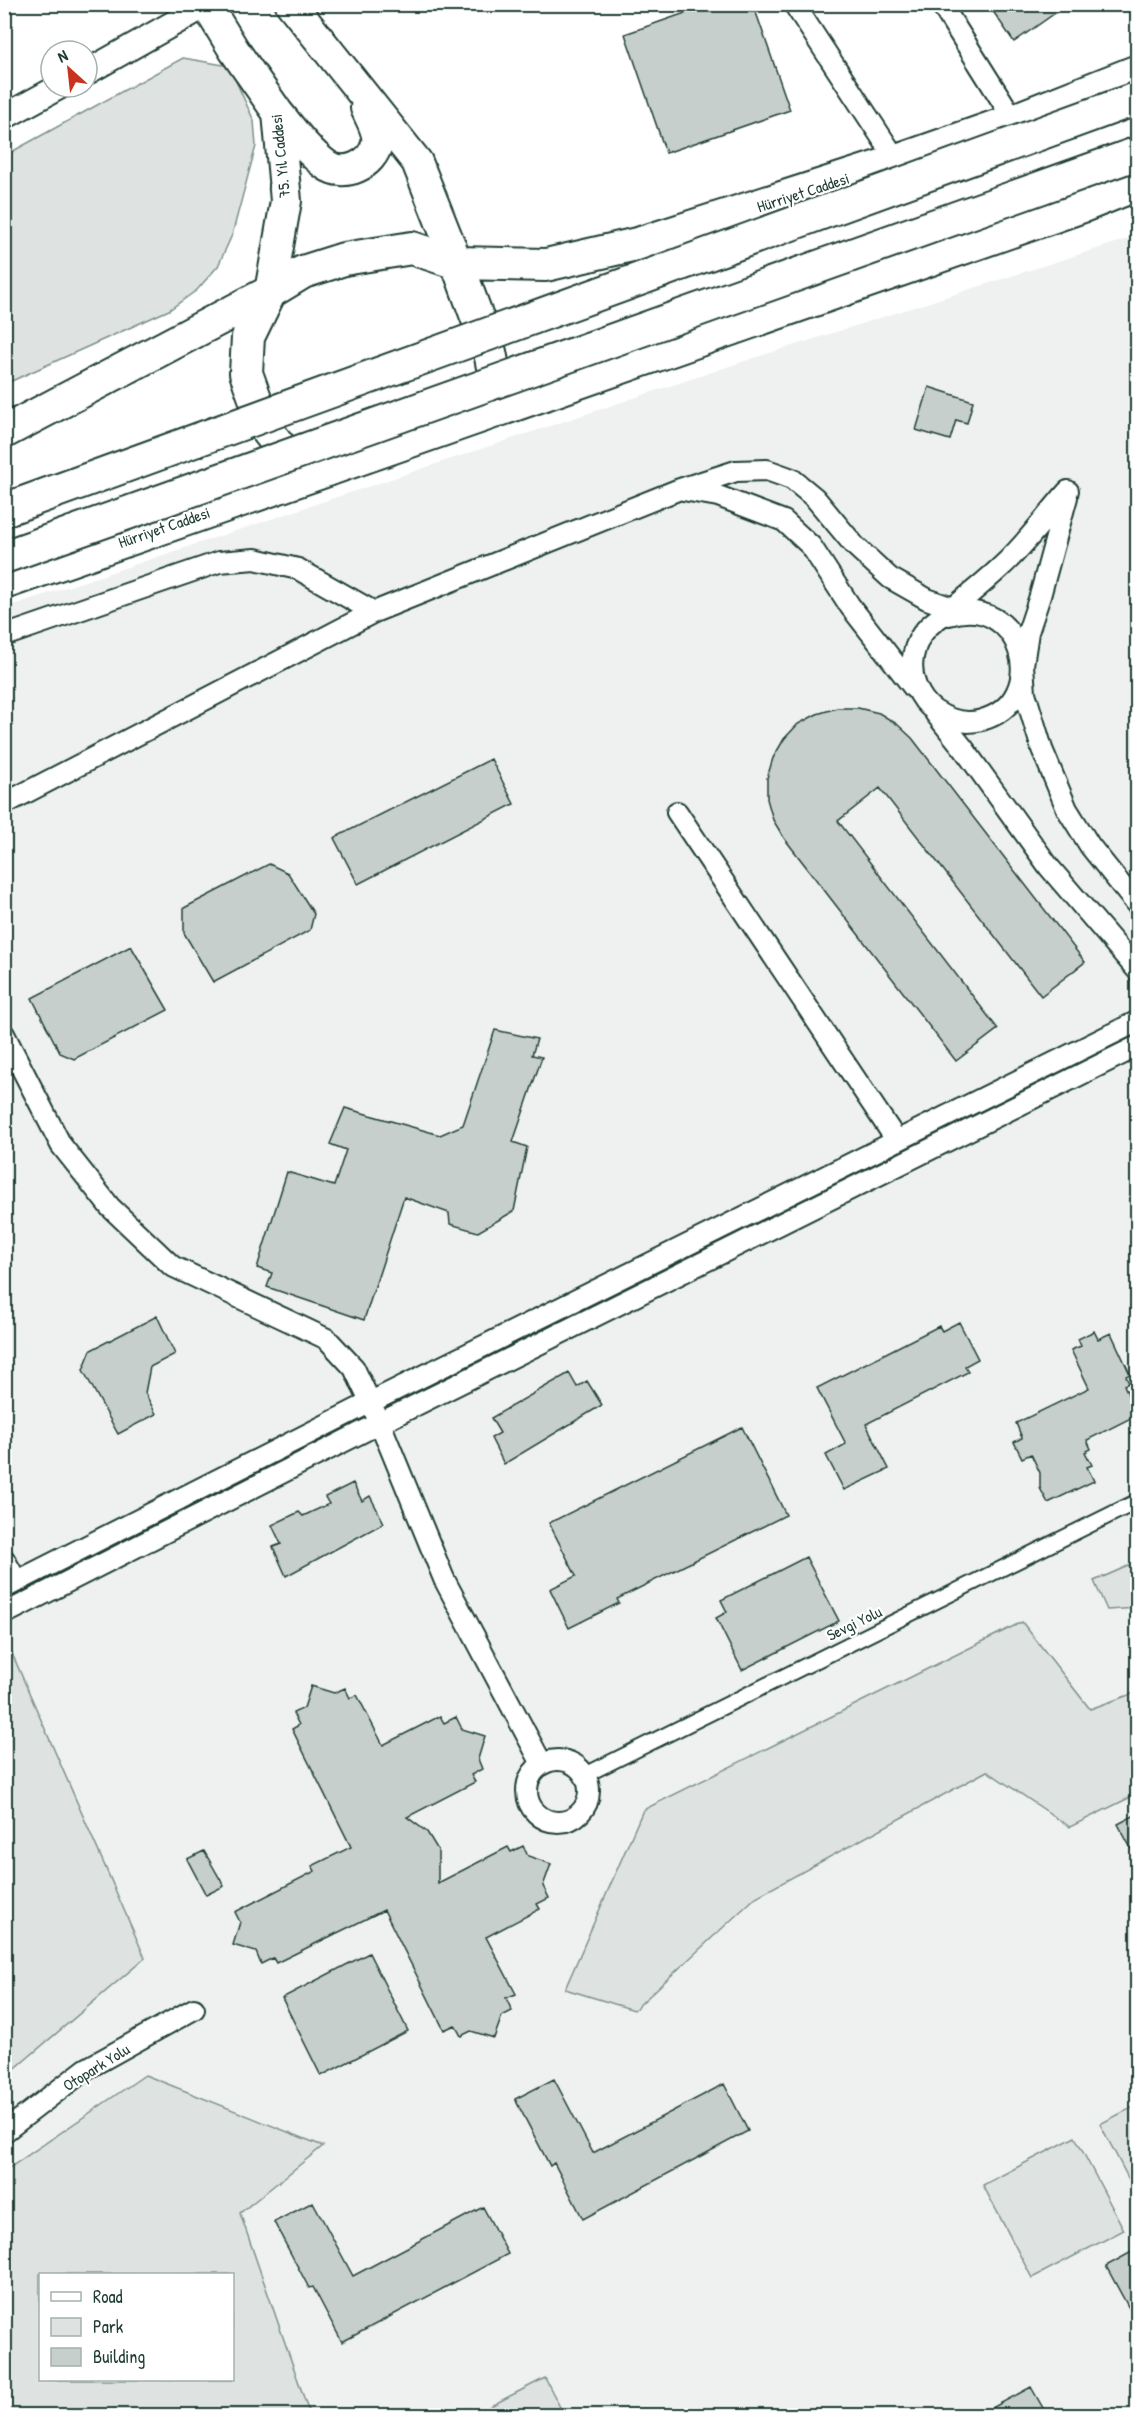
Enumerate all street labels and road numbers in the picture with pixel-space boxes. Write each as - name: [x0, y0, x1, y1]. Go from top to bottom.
- street label: 75. Yıl Caddesi: [265, 113, 295, 199]
- street label: Hürriyet Caddesi: [754, 167, 852, 217]
- street label: Hürriyet Caddesi: [115, 501, 213, 553]
- street label: Sevgi Yolu: [823, 1600, 886, 1646]
- street label: Otopark Yolu: [59, 2038, 134, 2096]

